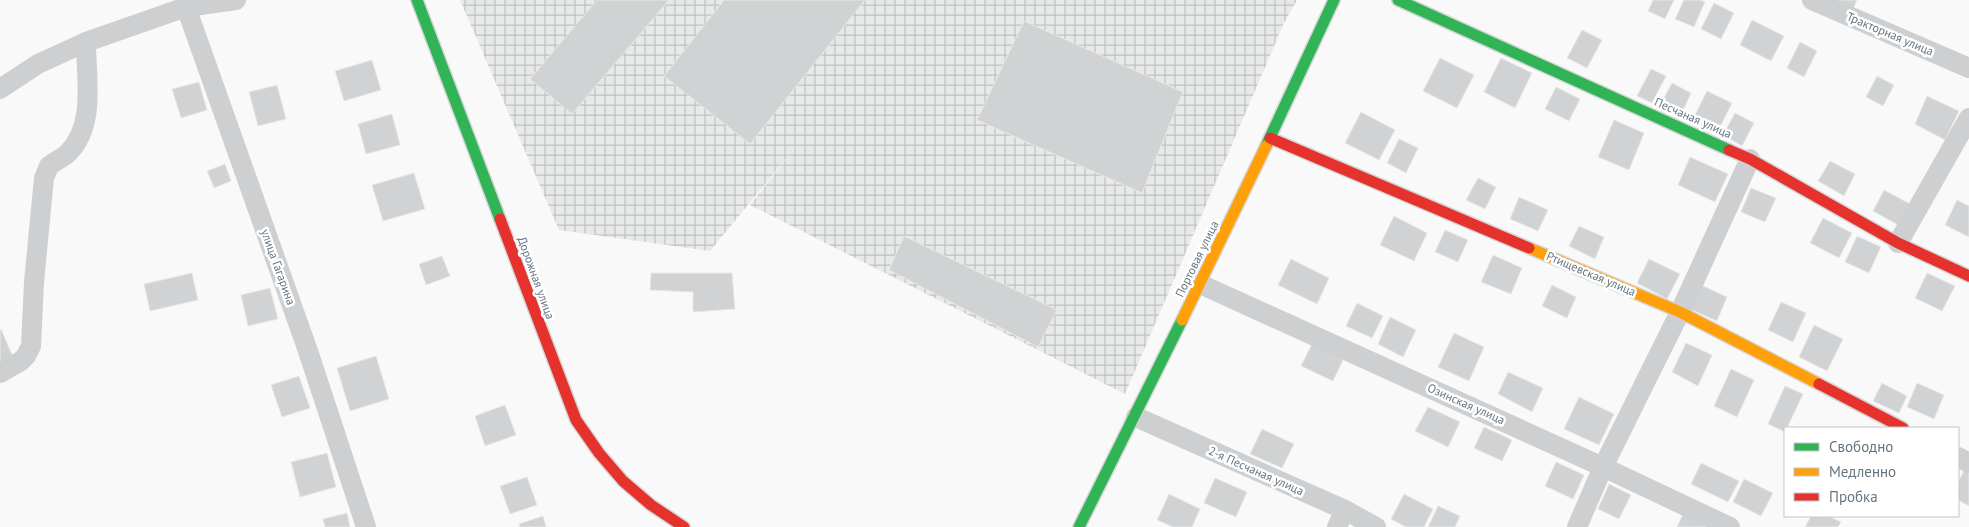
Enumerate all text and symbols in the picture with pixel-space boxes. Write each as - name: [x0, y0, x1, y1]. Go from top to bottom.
- street label: Тракторная улица: [1845, 8, 1936, 59]
- street label: Песчаная улица: [1652, 94, 1734, 141]
- street label: Портовая улица: [1172, 218, 1222, 299]
- street label: улица Гагарина: [258, 227, 299, 307]
- street label: Дорожная улица: [515, 234, 558, 321]
- street label: Ртищевская улица: [1544, 248, 1638, 299]
- street label: Озинская улица: [1425, 380, 1507, 427]
- legend: [1784, 427, 1959, 517]
- text: Свободно: [1829, 437, 1893, 456]
- street label: 2-я Песчаная улица: [1206, 443, 1306, 498]
- text: Медленно: [1829, 462, 1896, 481]
- text: Пробка: [1829, 487, 1878, 506]

